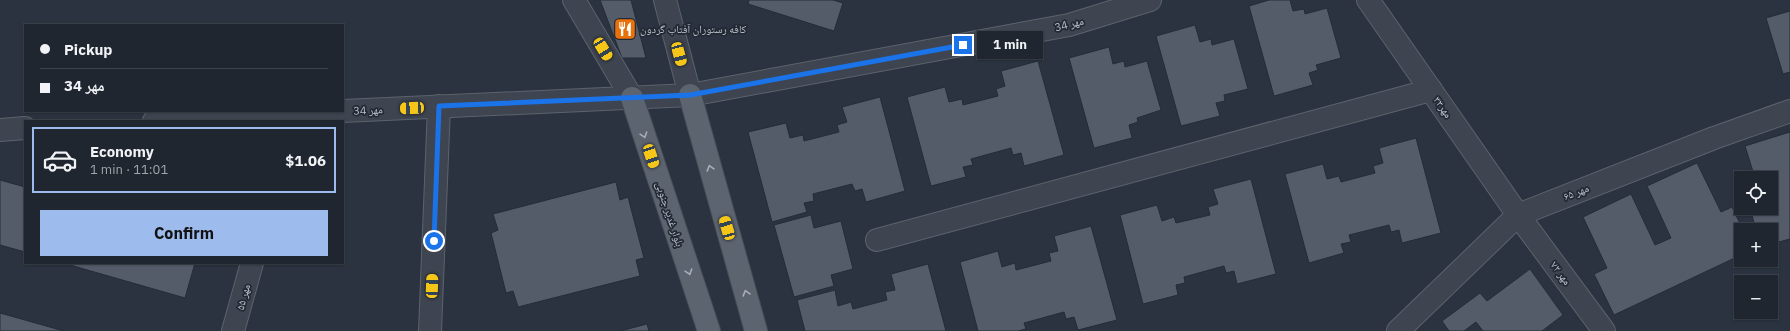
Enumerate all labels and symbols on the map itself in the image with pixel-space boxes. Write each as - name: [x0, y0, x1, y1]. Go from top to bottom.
- street label: مهر 34: [1053, 14, 1085, 34]
- restaurant icon: کافه رستوران آفتاب گردون: [612, 16, 638, 42]
- place label: کافه رستوران آفتاب گردون: [640, 22, 747, 36]
- callout: 1 min: [977, 31, 1043, 59]
- car: [592, 36, 614, 62]
- route end: [954, 36, 972, 54]
- car: [670, 41, 688, 67]
- street label: مهر۳۳: [1431, 93, 1455, 121]
- car: [400, 101, 424, 115]
- street label: مهر 34: [353, 102, 383, 118]
- one-way arrow: [639, 131, 648, 138]
- car: [642, 143, 660, 169]
- one-way arrow: [706, 165, 715, 172]
- street label: بلوار غدیر جنوبی: [653, 180, 687, 248]
- street label: مهر ۶۵: [1561, 181, 1591, 203]
- car: [718, 215, 736, 241]
- route start: [425, 232, 443, 250]
- street label: مهر ۷۲: [1548, 258, 1574, 288]
- one-way arrow: [684, 268, 693, 275]
- car: [426, 274, 438, 298]
- street label: مهر ۵۵: [233, 283, 253, 311]
- one-way arrow: [742, 290, 751, 297]

